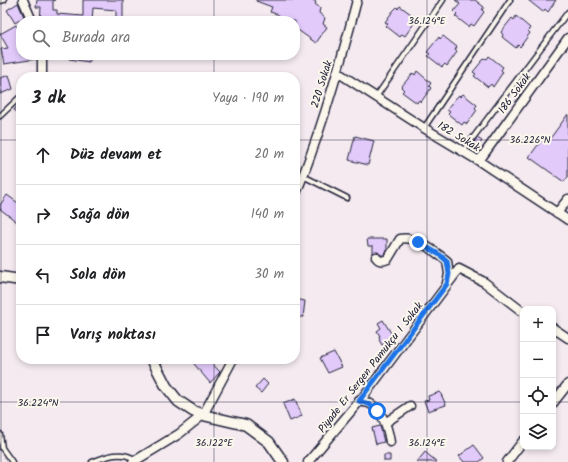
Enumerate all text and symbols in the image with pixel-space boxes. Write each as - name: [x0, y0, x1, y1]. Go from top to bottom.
- text: 36.124°E: [408, 13, 447, 29]
- search box: [16, 16, 300, 60]
- text: Burada ara: [62, 26, 130, 50]
- icon: search: [30, 27, 52, 49]
- street label: 220 Sokak: [306, 57, 338, 110]
- street label: 186 Sokak: [494, 69, 536, 118]
- text: 3 dk: [32, 85, 65, 112]
- text: Yaya · 190 m: [212, 88, 284, 109]
- street label: 182 Sokak: [434, 117, 484, 157]
- text: 36.226°N: [510, 132, 551, 148]
- text: Düz devam et: [70, 143, 162, 167]
- icon: ahead: [32, 144, 54, 166]
- text: 20 m: [254, 144, 284, 165]
- text: Sağa dön: [70, 203, 130, 227]
- icon: right: [32, 204, 54, 226]
- text: 140 m: [251, 204, 284, 225]
- route end: [409, 233, 427, 251]
- text: Sola dön: [70, 263, 126, 287]
- icon: left: [32, 264, 54, 286]
- text: 30 m: [255, 264, 284, 285]
- street label: Piyade Er Sergen Pamukçu 1 Sokak: [314, 297, 428, 437]
- map controls: [520, 306, 556, 450]
- button: +: [520, 306, 556, 342]
- text: Varış noktası: [70, 323, 156, 347]
- icon: arrive: [32, 324, 54, 346]
- button: −: [520, 342, 556, 378]
- button: locate: [520, 378, 556, 414]
- text: 36.224°N: [18, 395, 59, 411]
- route start: [368, 402, 386, 420]
- button: layers: [520, 414, 556, 450]
- text: 36.122°E: [195, 435, 234, 451]
- text: 36.124°E: [408, 435, 447, 451]

